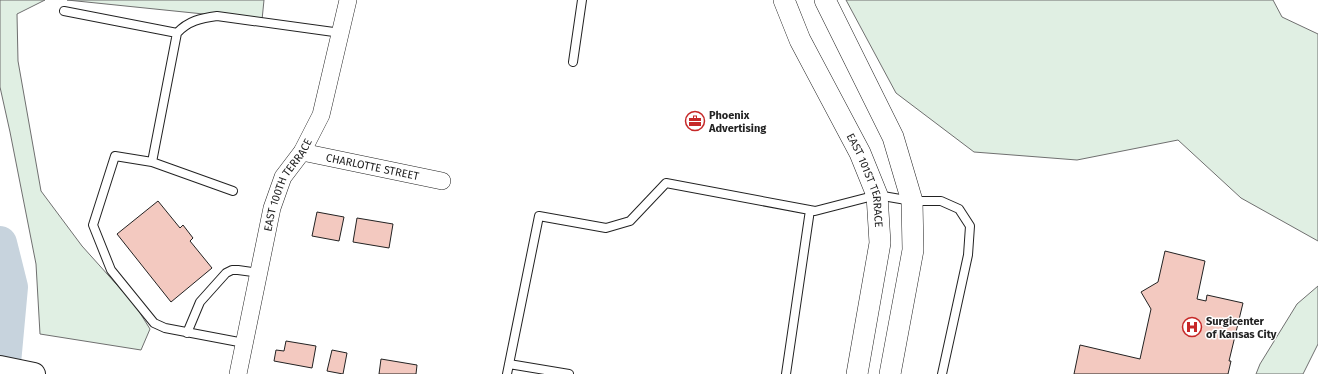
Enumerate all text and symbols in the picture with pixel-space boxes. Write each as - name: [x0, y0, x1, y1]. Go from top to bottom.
- place label: Phoenix Advertising: [708, 109, 767, 135]
- office icon: Phoenix Advertising: [684, 110, 706, 132]
- street label: EAST 101ST TERRACE: [844, 131, 886, 228]
- street label: EAST 100TH TERRACE: [261, 136, 314, 233]
- street label: CHARLOTTE STREET: [325, 151, 420, 183]
- place label: Surgicenter of Kansas City: [1206, 315, 1277, 341]
- hospital icon: Surgicenter of Kansas City: [1181, 316, 1203, 338]

